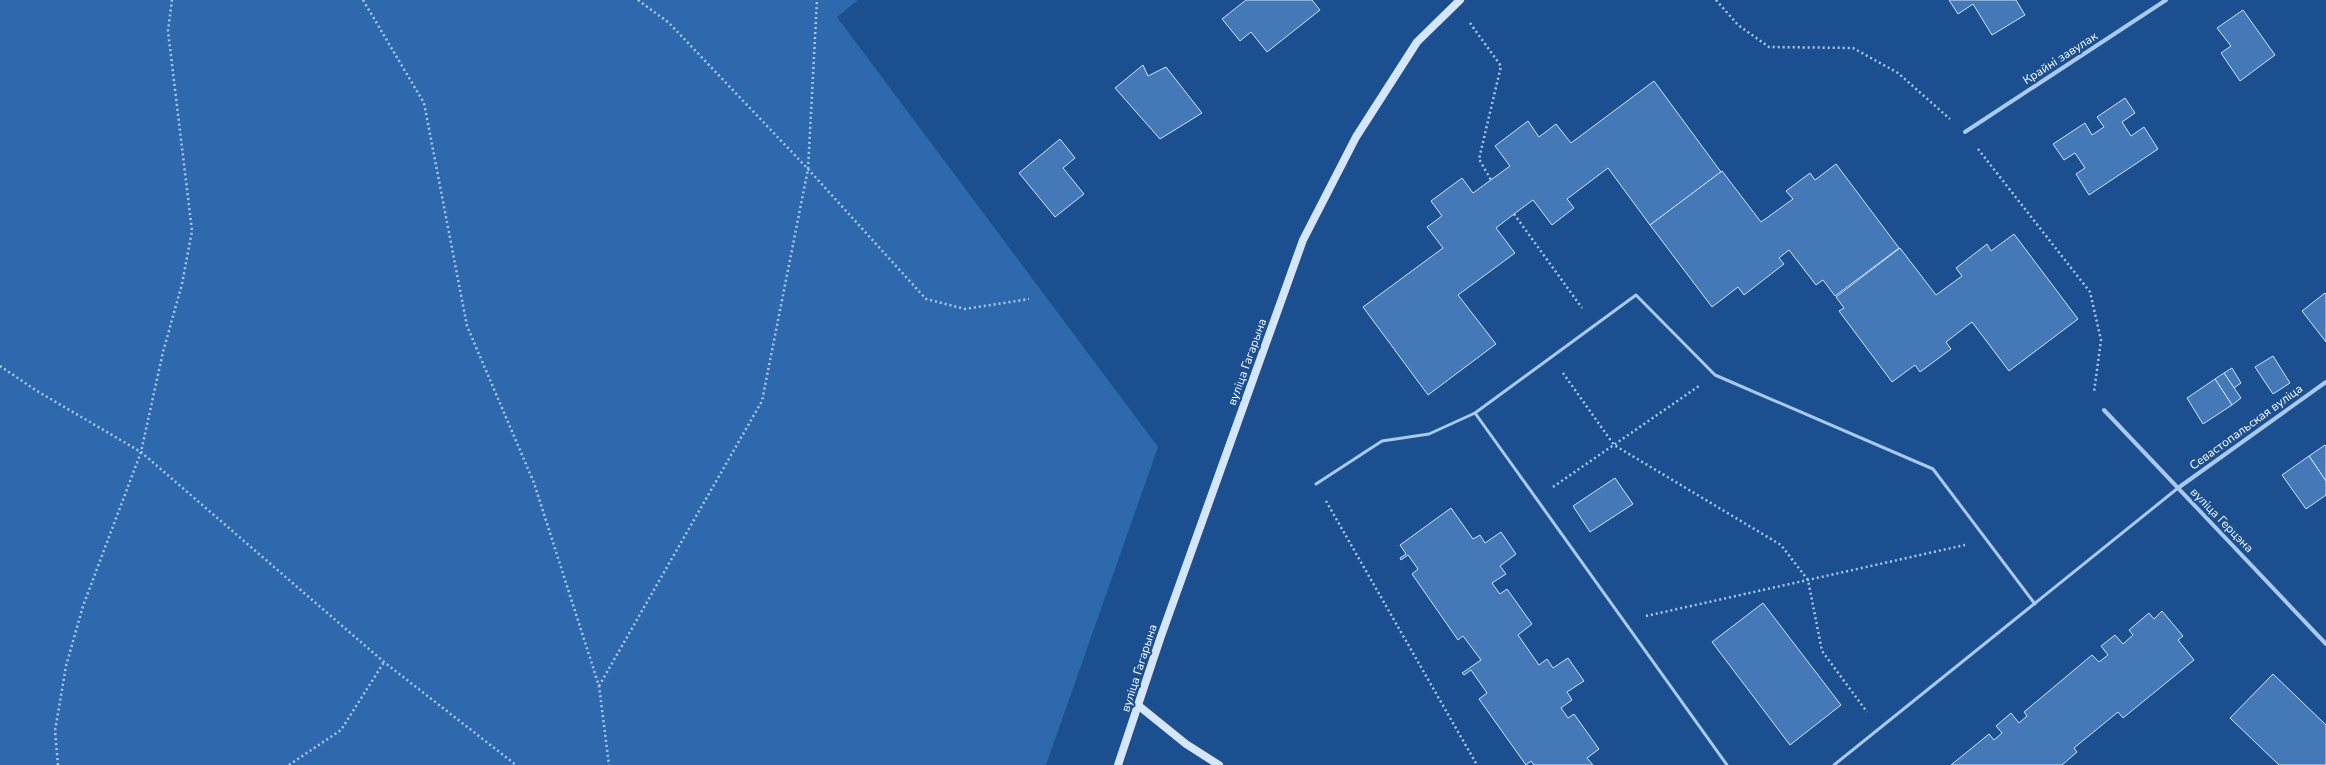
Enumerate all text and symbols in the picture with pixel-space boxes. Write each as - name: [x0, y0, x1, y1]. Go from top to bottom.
- street label: Крайні завулак: [2020, 28, 2101, 88]
- street label: вуліца Гагарына: [1224, 316, 1270, 408]
- street label: Севастопальская вуліца: [2186, 381, 2306, 473]
- street label: вуліца Герцэна: [2187, 484, 2257, 556]
- street label: вуліца Гагарына: [1117, 622, 1161, 714]

